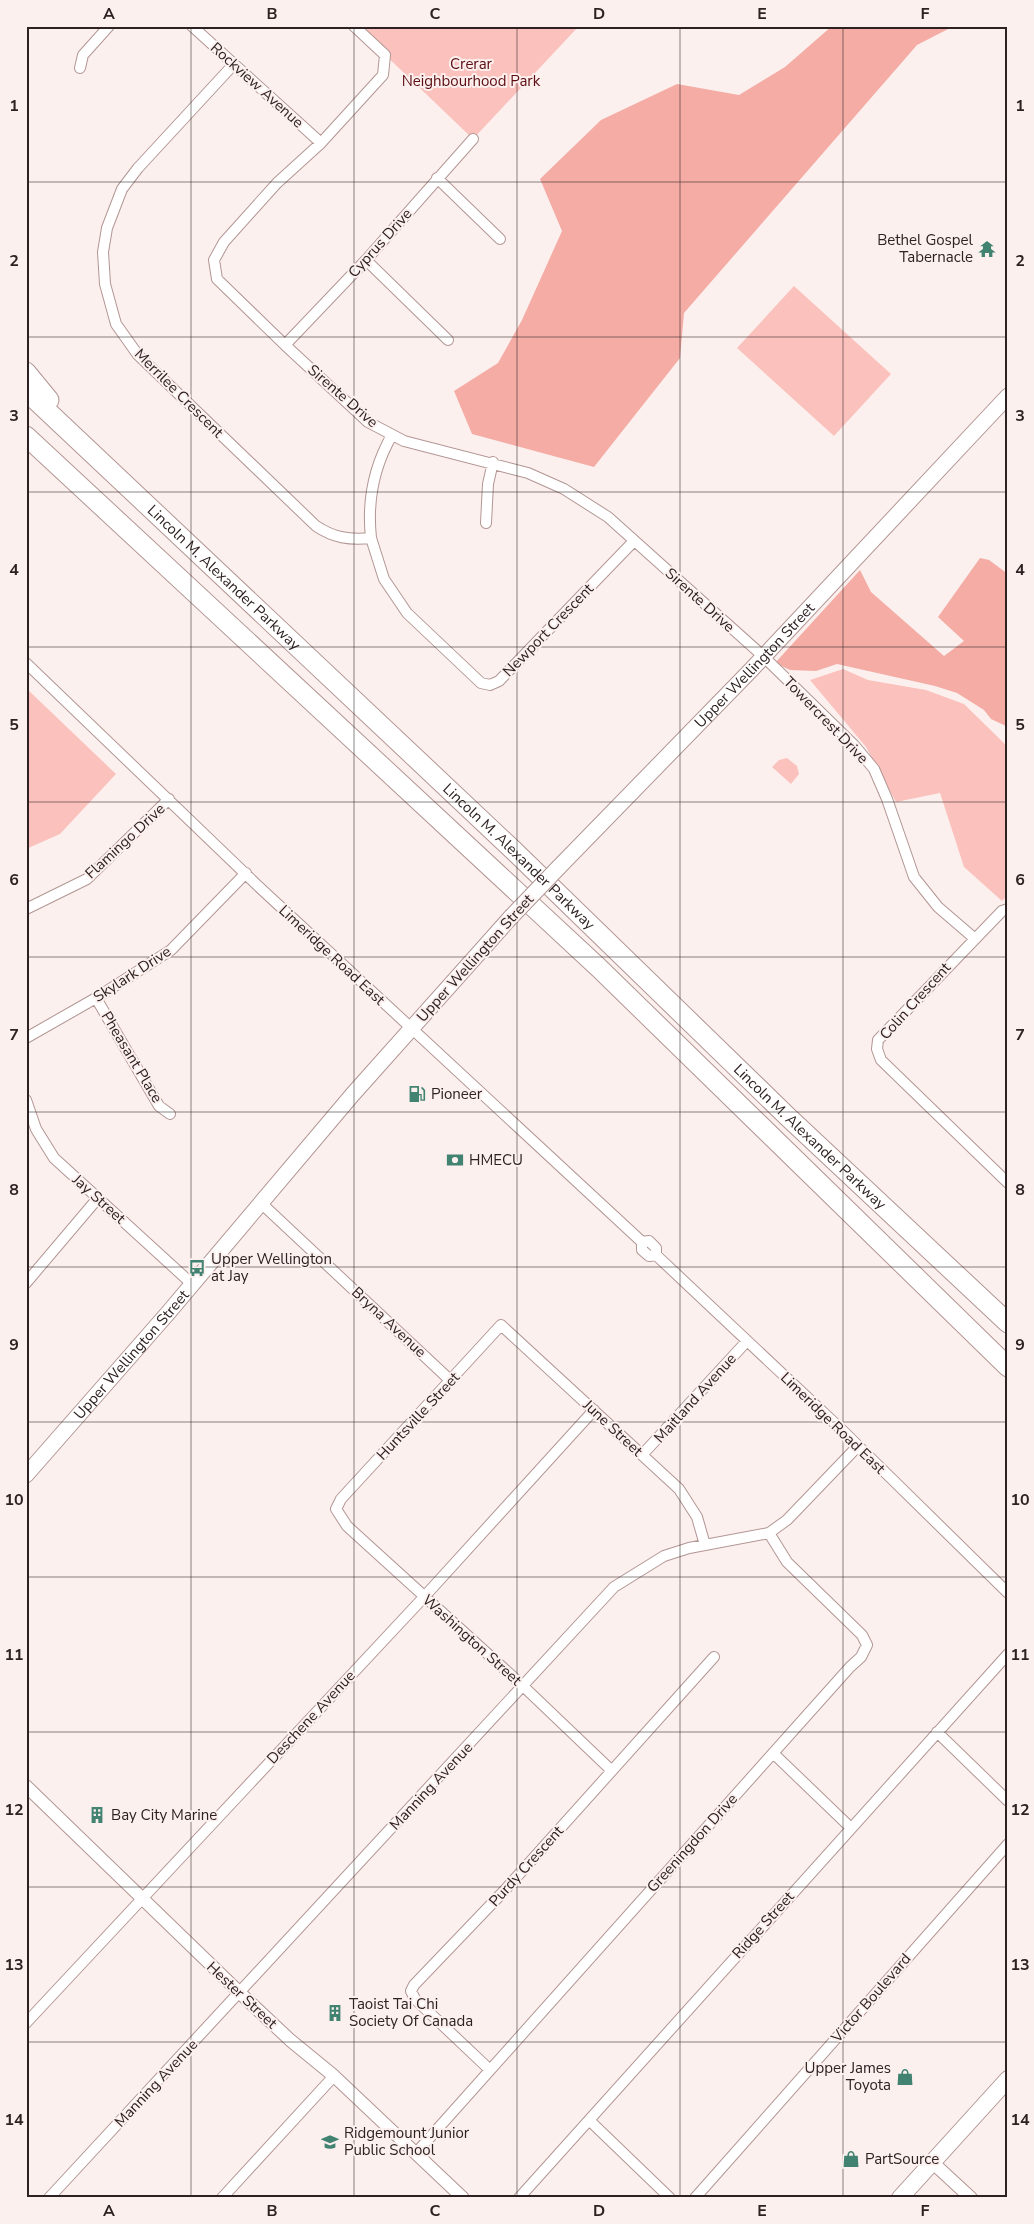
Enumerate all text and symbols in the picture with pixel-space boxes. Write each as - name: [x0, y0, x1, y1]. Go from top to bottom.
- text: A: [103, 3, 115, 25]
- text: B: [266, 3, 278, 25]
- text: C: [430, 3, 441, 25]
- text: D: [593, 3, 605, 25]
- text: E: [757, 3, 767, 25]
- text: F: [921, 3, 930, 25]
- street label: Rockview Avenue: [206, 38, 308, 132]
- park label: Crerar Neighbourhood Park: [402, 54, 541, 91]
- text: 1: [9, 95, 19, 117]
- text: 1: [1015, 95, 1025, 117]
- street label: Cyprus Drive: [344, 204, 416, 282]
- place label: Bethel Gospel Tabernacle: [877, 230, 974, 267]
- temple icon: Bethel Gospel Tabernacle: [977, 239, 997, 259]
- text: 2: [9, 250, 19, 272]
- text: 2: [1015, 250, 1025, 272]
- street label: Merrilee Crescent: [130, 344, 228, 442]
- street label: Sirente Drive: [304, 360, 382, 432]
- text: 3: [9, 405, 19, 427]
- text: 3: [1015, 405, 1025, 427]
- street label: Lincoln M. Alexander Parkway: [143, 500, 305, 655]
- text: 4: [9, 559, 19, 581]
- text: 4: [1015, 559, 1025, 581]
- street label: Sirente Drive: [661, 563, 739, 637]
- street label: Newport Crescent: [498, 578, 598, 681]
- street label: Upper Wellington Street: [690, 598, 820, 732]
- street label: Towercrest Drive: [779, 672, 873, 768]
- text: 5: [9, 714, 19, 736]
- text: 5: [1015, 714, 1025, 736]
- street label: Lincoln M. Alexander Parkway: [439, 779, 600, 934]
- street label: Flamingo Drive: [81, 799, 169, 883]
- text: 6: [9, 869, 19, 891]
- text: 6: [1015, 869, 1025, 891]
- street label: Upper Wellington Street: [412, 889, 538, 1026]
- street label: Limeridge Road East: [275, 900, 390, 1010]
- street label: Skylark Drive: [89, 941, 175, 1007]
- street label: Colin Crescent: [875, 958, 955, 1044]
- street label: Pheasant Place: [97, 1008, 167, 1106]
- text: 7: [9, 1024, 19, 1046]
- text: 7: [1015, 1024, 1025, 1046]
- street label: Lincoln M. Alexander Parkway: [729, 1059, 891, 1214]
- fuel station icon: Pioneer: [407, 1084, 427, 1104]
- place label: Pioneer: [431, 1084, 483, 1104]
- bank icon: HMECU: [445, 1150, 465, 1170]
- place label: HMECU: [469, 1150, 523, 1170]
- street label: Jay Street: [67, 1169, 130, 1229]
- text: 8: [9, 1179, 19, 1201]
- text: 8: [1015, 1179, 1025, 1201]
- place label: Upper Wellington at Jay: [211, 1249, 332, 1286]
- bus stop icon: Upper Wellington at Jay: [187, 1258, 207, 1278]
- street label: Bryna Avenue: [347, 1282, 431, 1362]
- street label: Upper Wellington Street: [69, 1285, 194, 1424]
- text: 9: [9, 1334, 19, 1356]
- text: 9: [1015, 1334, 1025, 1356]
- street label: Maitland Avenue: [649, 1349, 741, 1447]
- street label: Huntsville Street: [372, 1367, 465, 1464]
- street label: Limeridge Road East: [776, 1368, 890, 1479]
- street label: June Street: [578, 1395, 648, 1461]
- text: 10: [4, 1489, 24, 1511]
- text: 10: [1010, 1489, 1030, 1511]
- street label: Washington Street: [418, 1590, 526, 1690]
- text: 11: [4, 1644, 24, 1666]
- text: 11: [1010, 1644, 1030, 1666]
- street label: Deschene Avenue: [262, 1666, 360, 1768]
- street label: Manning Avenue: [385, 1738, 477, 1834]
- street label: Greeningdon Drive: [642, 1789, 742, 1897]
- text: 12: [4, 1799, 24, 1821]
- text: 12: [1010, 1799, 1030, 1821]
- building icon: Bay City Marine: [87, 1805, 107, 1825]
- place label: Bay City Marine: [111, 1805, 217, 1825]
- street label: Purdy Crescent: [484, 1821, 568, 1911]
- street label: Ridge Street: [728, 1887, 799, 1963]
- street label: Victor Boulevard: [826, 1949, 915, 2048]
- text: 13: [4, 1954, 24, 1976]
- text: 13: [1010, 1954, 1030, 1976]
- street label: Hester Street: [202, 1957, 282, 2033]
- place label: Taoist Tai Chi Society Of Canada: [349, 1994, 473, 2031]
- building icon: Taoist Tai Chi Society Of Canada: [325, 2003, 345, 2023]
- street label: Manning Avenue: [110, 2035, 202, 2131]
- place label: Upper James Toyota: [805, 2058, 891, 2095]
- shop icon: Upper James Toyota: [895, 2067, 915, 2087]
- text: 14: [4, 2109, 24, 2131]
- text: 14: [1010, 2109, 1030, 2131]
- place label: Ridgemount Junior Public School: [344, 2123, 470, 2160]
- school or university icon: Ridgemount Junior Public School: [320, 2132, 340, 2152]
- shop icon: PartSource: [841, 2149, 861, 2169]
- place label: PartSource: [865, 2149, 939, 2169]
- text: A: [103, 2200, 115, 2222]
- text: B: [266, 2200, 278, 2222]
- text: C: [430, 2200, 441, 2222]
- text: D: [593, 2200, 605, 2222]
- text: E: [757, 2200, 767, 2222]
- text: F: [921, 2200, 930, 2222]

